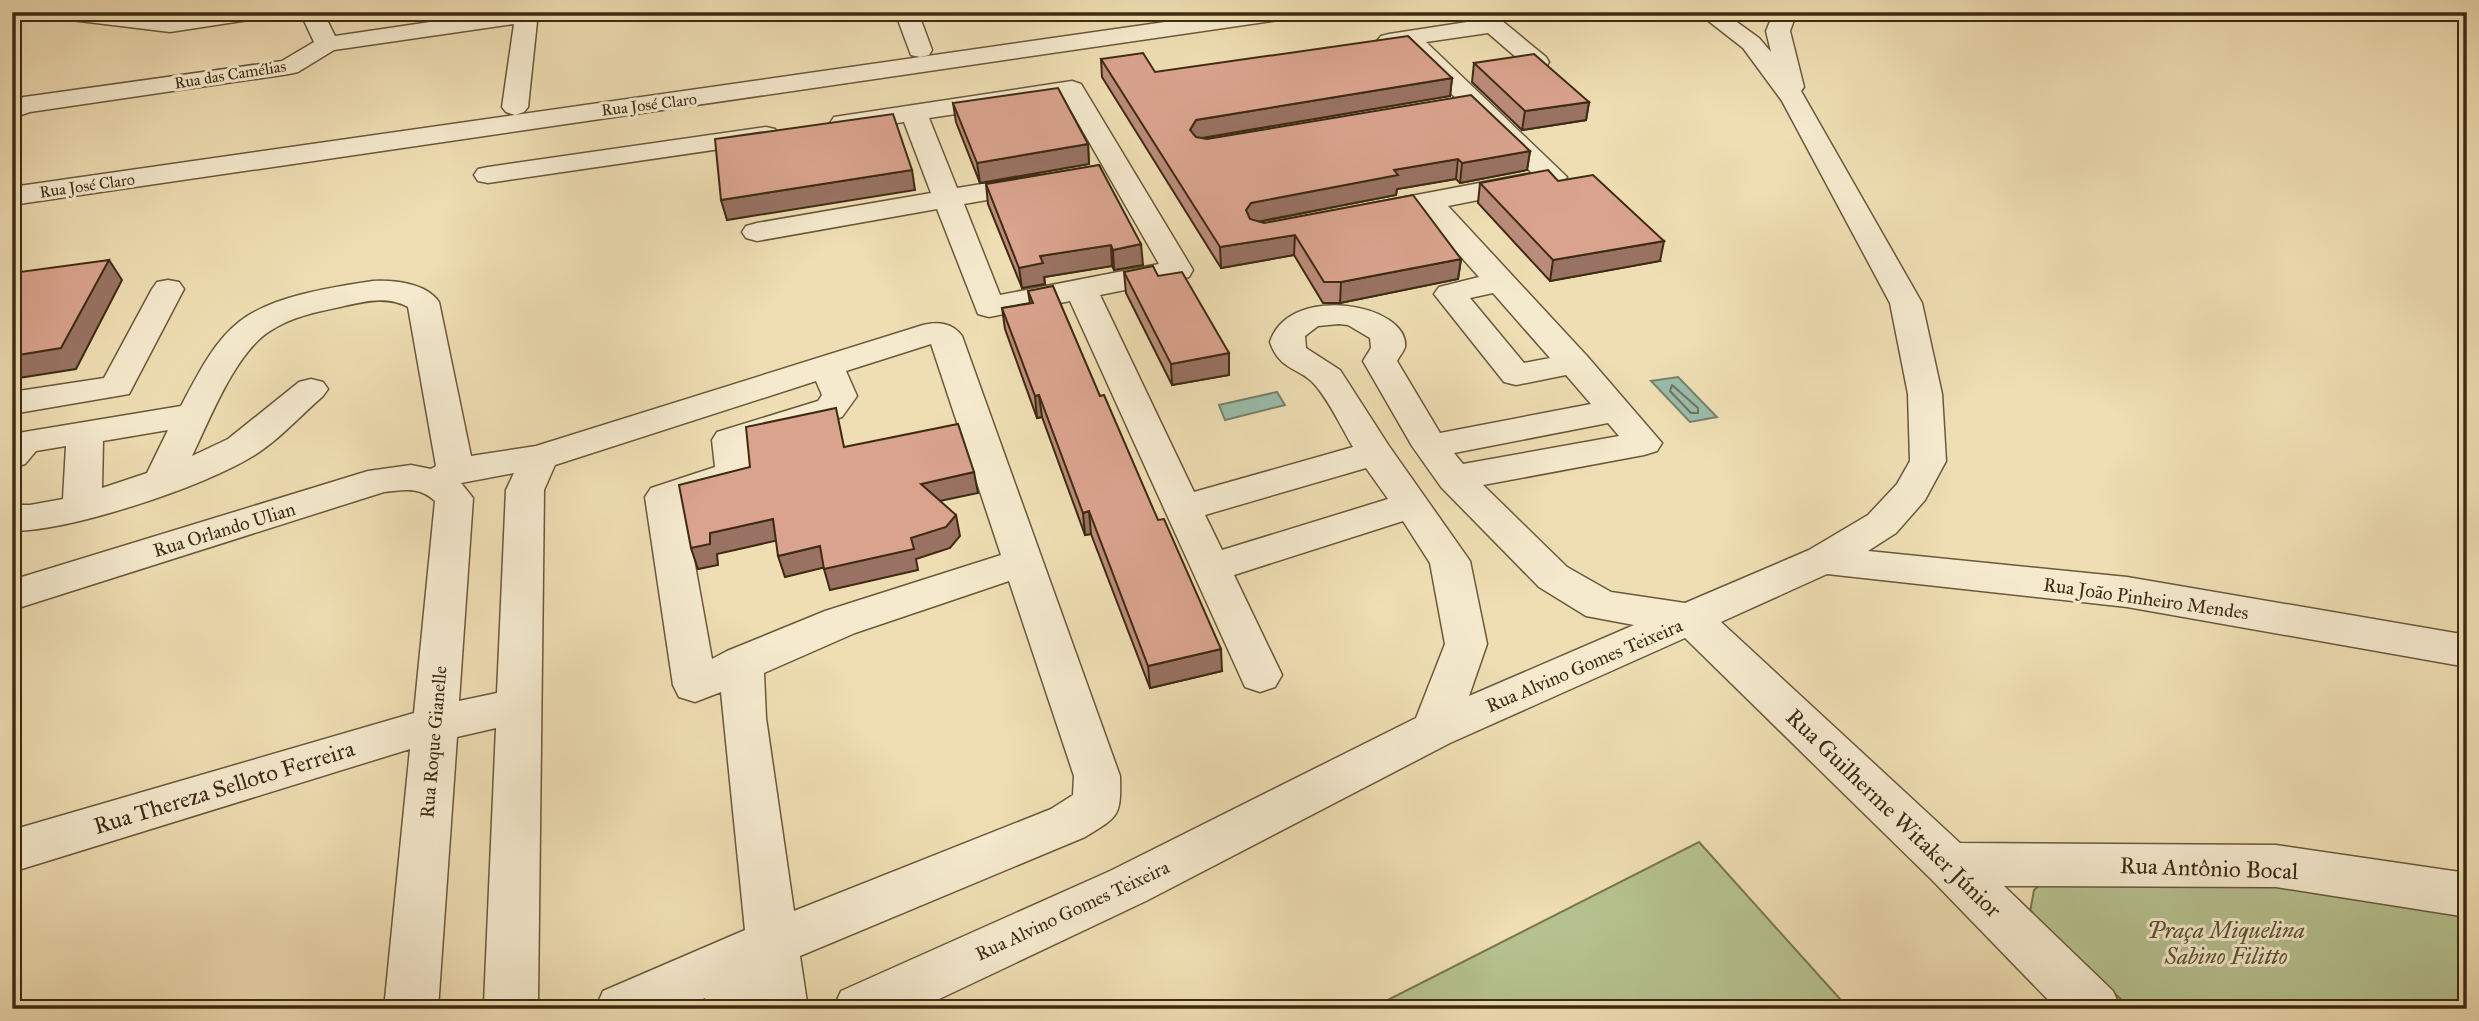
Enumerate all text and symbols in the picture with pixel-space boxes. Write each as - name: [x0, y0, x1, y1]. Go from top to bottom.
- street label: Rua das Camélias: [173, 56, 288, 93]
- street label: Rua José Claro: [600, 89, 698, 121]
- street label: Rua José Claro: [38, 169, 136, 203]
- street label: Rua Orlando Ulian: [150, 497, 298, 562]
- street label: Rua João Pinheiro Mendes: [2042, 573, 2250, 625]
- street label: Rua Alvino Gomes Teixeira: [1482, 613, 1687, 717]
- street label: Rua Roque Gianelle: [415, 665, 453, 819]
- street label: Rua Guilherme Witaker Júnior: [1780, 703, 2008, 924]
- street label: Rua Thereza Selloto Ferreira: [90, 734, 358, 840]
- street label: Rua Antônio Bocal: [2119, 851, 2300, 885]
- street label: Rua Alvino Gomes Teixeira: [972, 855, 1174, 966]
- park label: Praça Miquelina Sabino Filitto: [2147, 916, 2305, 970]

